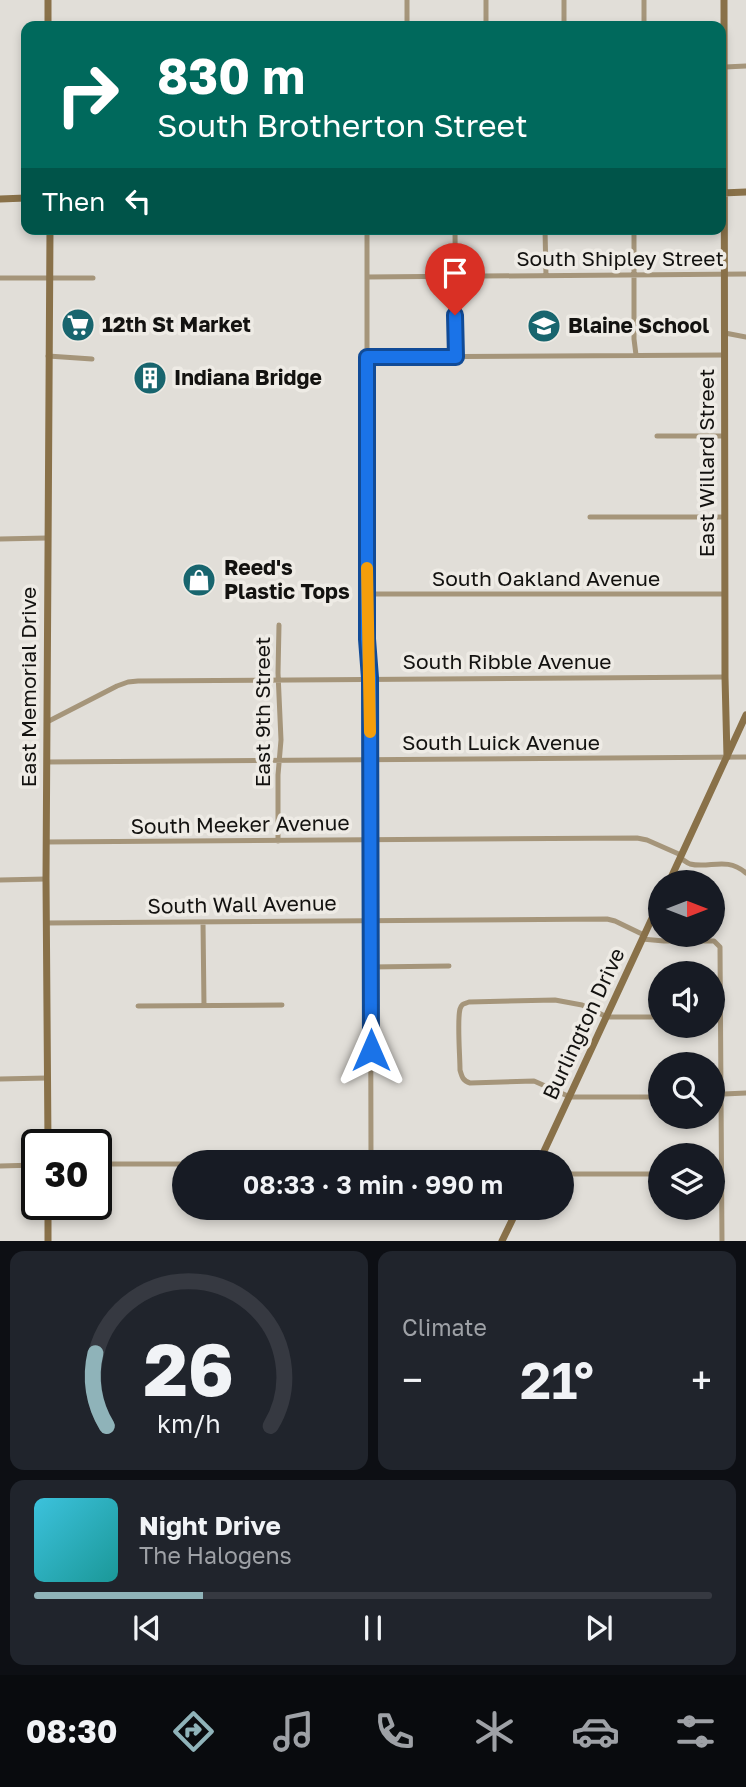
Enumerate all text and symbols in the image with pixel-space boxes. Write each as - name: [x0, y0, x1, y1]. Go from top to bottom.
- text: 830 m: [157, 46, 305, 105]
- icon: right: [42, 49, 133, 140]
- text: South Brotherton Street: [157, 106, 528, 144]
- icon: left: [119, 182, 157, 220]
- text: Then: [42, 186, 105, 217]
- pin: [425, 243, 485, 315]
- street label: South Shipley Street: [516, 245, 724, 271]
- icon: arrive: [436, 254, 474, 292]
- supermarket icon: 12th St Market: [59, 306, 97, 344]
- school or university icon: Blaine School: [525, 307, 563, 345]
- place label: 12th St Market: [102, 311, 251, 337]
- place label: Blaine School: [568, 312, 709, 338]
- building icon: Indiana Bridge: [131, 359, 169, 397]
- place label: Indiana Bridge: [174, 364, 322, 390]
- street label: East Willard Street: [693, 369, 719, 557]
- place label: Reed's Plastic Tops: [224, 554, 350, 604]
- shop icon: Reed's Plastic Tops: [180, 561, 218, 599]
- street label: South Oakland Avenue: [432, 565, 660, 591]
- street label: East Memorial Drive: [15, 587, 41, 787]
- street label: East 9th Street: [249, 637, 275, 787]
- street label: South Ribble Avenue: [402, 648, 612, 674]
- street label: South Luick Avenue: [402, 729, 600, 755]
- street label: South Meeker Avenue: [130, 809, 350, 839]
- north arrow: [648, 870, 724, 947]
- map controls: [648, 870, 725, 1220]
- street label: South Wall Avenue: [147, 889, 337, 919]
- street label: Burlington Drive: [537, 944, 630, 1104]
- button: sound: [648, 961, 725, 1038]
- position arrow: [334, 1013, 408, 1087]
- button: search: [648, 1052, 725, 1129]
- speed limit sign: 30: [21, 1129, 112, 1220]
- button: layers: [648, 1143, 725, 1220]
- text: 08:33 · 3 min · 990 m: [243, 1169, 503, 1200]
- text: Climate: [402, 1313, 487, 1341]
- text: 26: [144, 1326, 234, 1413]
- text: 21°: [520, 1348, 594, 1410]
- text: −: [402, 1357, 423, 1402]
- text: +: [691, 1357, 712, 1402]
- text: km/h: [157, 1408, 221, 1439]
- text: Night Drive: [139, 1510, 281, 1541]
- text: The Halogens: [139, 1541, 292, 1569]
- icon: previous: [128, 1609, 166, 1647]
- icon: pause: [354, 1609, 392, 1647]
- icon: next: [580, 1609, 618, 1647]
- icon: directions: [169, 1707, 218, 1756]
- icon: music: [269, 1707, 318, 1756]
- icon: phone: [370, 1707, 419, 1756]
- icon: climate: [470, 1707, 519, 1756]
- icon: car: [571, 1707, 620, 1756]
- icon: filters: [671, 1707, 720, 1756]
- text: 08:30: [26, 1712, 118, 1750]

